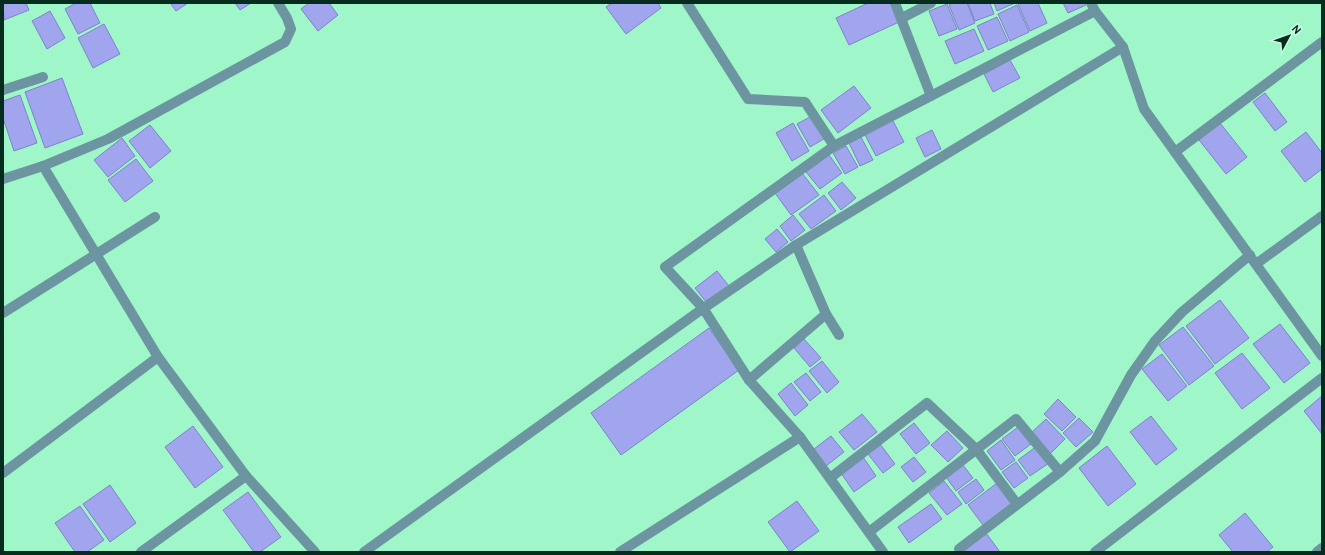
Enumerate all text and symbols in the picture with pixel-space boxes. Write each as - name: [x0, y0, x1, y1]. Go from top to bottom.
- north arrow: [1269, 16, 1309, 56]
- text: N: [1288, 23, 1304, 38]

